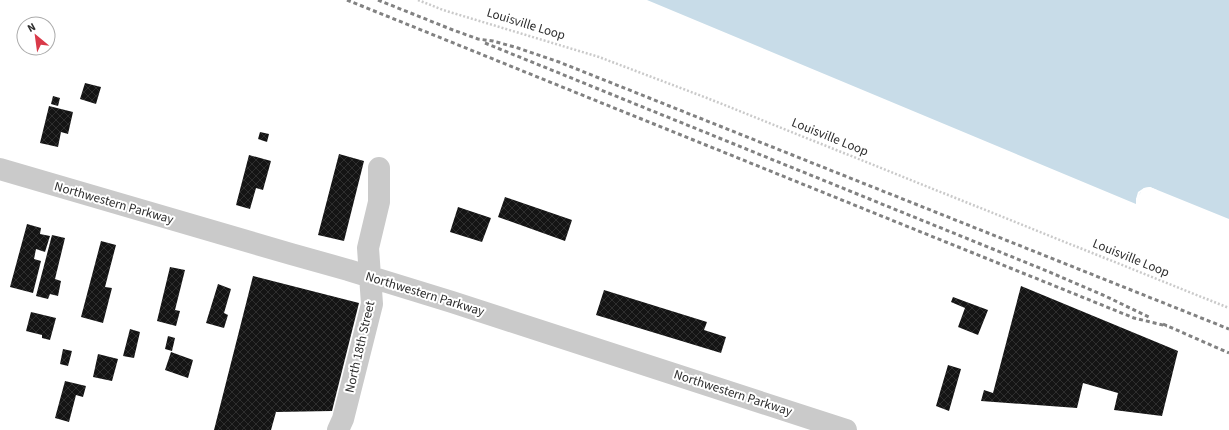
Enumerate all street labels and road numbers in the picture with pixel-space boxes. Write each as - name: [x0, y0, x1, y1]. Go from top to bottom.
- street label: Louisville Loop: [484, 3, 568, 45]
- street label: Louisville Loop: [789, 113, 871, 161]
- street label: Northwestern Parkway: [52, 177, 176, 229]
- street label: Louisville Loop: [1090, 234, 1172, 282]
- street label: Northwestern Parkway: [363, 267, 487, 321]
- street label: North 18th Street: [341, 299, 379, 395]
- street label: Northwestern Parkway: [672, 365, 794, 421]

